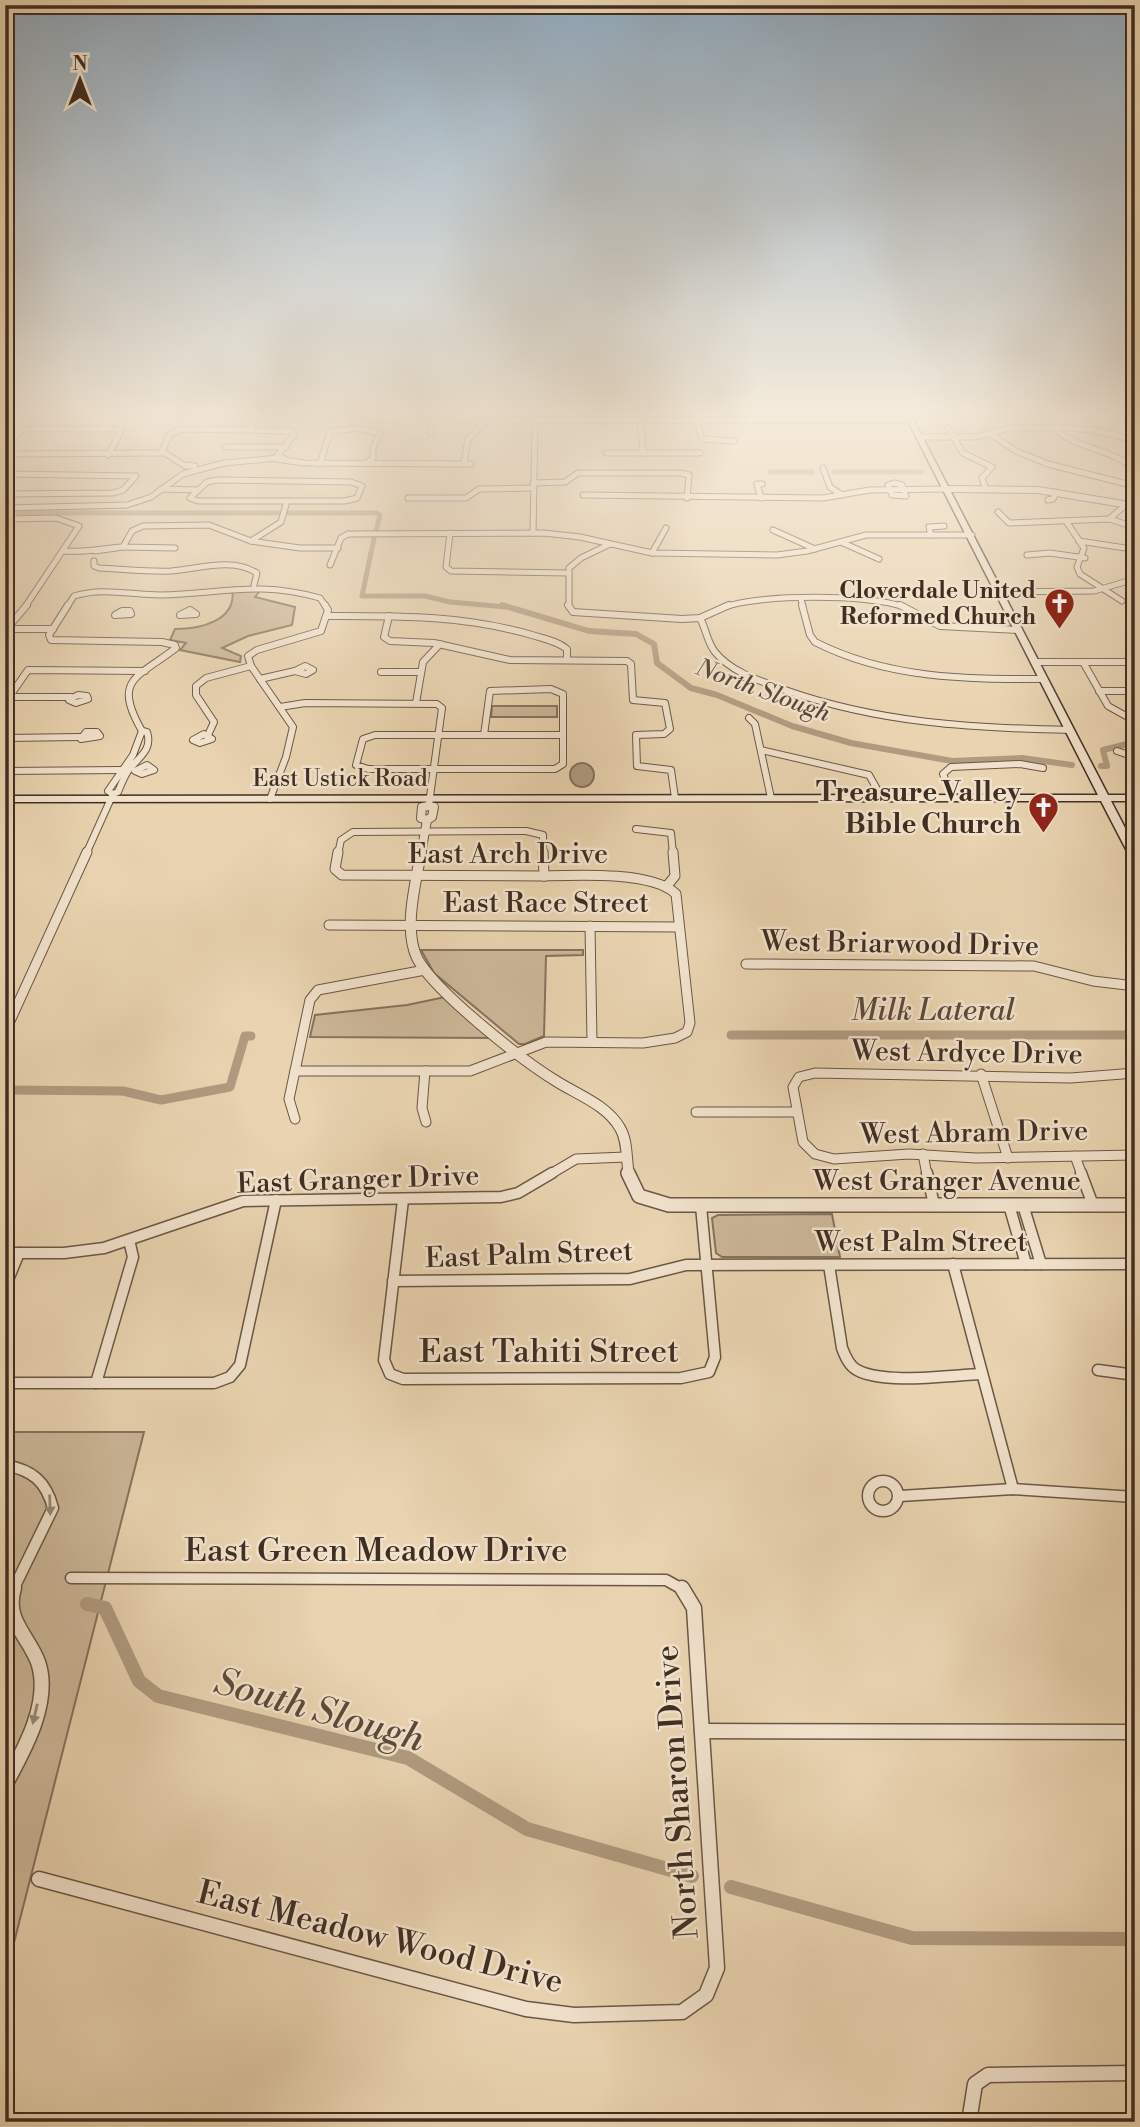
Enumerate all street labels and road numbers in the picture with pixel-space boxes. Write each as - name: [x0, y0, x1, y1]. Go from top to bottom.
- street label: East Ustick Road: [252, 765, 428, 793]
- street label: East Arch Drive: [408, 837, 608, 872]
- street label: East Race Street: [443, 886, 649, 921]
- street label: West Briarwood Drive: [760, 924, 1039, 964]
- street label: West Ardyce Drive: [850, 1033, 1083, 1073]
- street label: West Abram Drive: [859, 1114, 1088, 1153]
- street label: East Granger Drive: [236, 1158, 480, 1202]
- street label: West Granger Avenue: [812, 1164, 1081, 1199]
- street label: West Palm Street: [814, 1225, 1027, 1260]
- street label: East Palm Street: [424, 1234, 634, 1276]
- street label: East Tahiti Street: [419, 1332, 679, 1373]
- street label: East Green Meadow Drive: [184, 1531, 568, 1572]
- street label: North Sharon Drive: [647, 1644, 709, 1940]
- street label: East Meadow Wood Drive: [193, 1873, 567, 2003]

